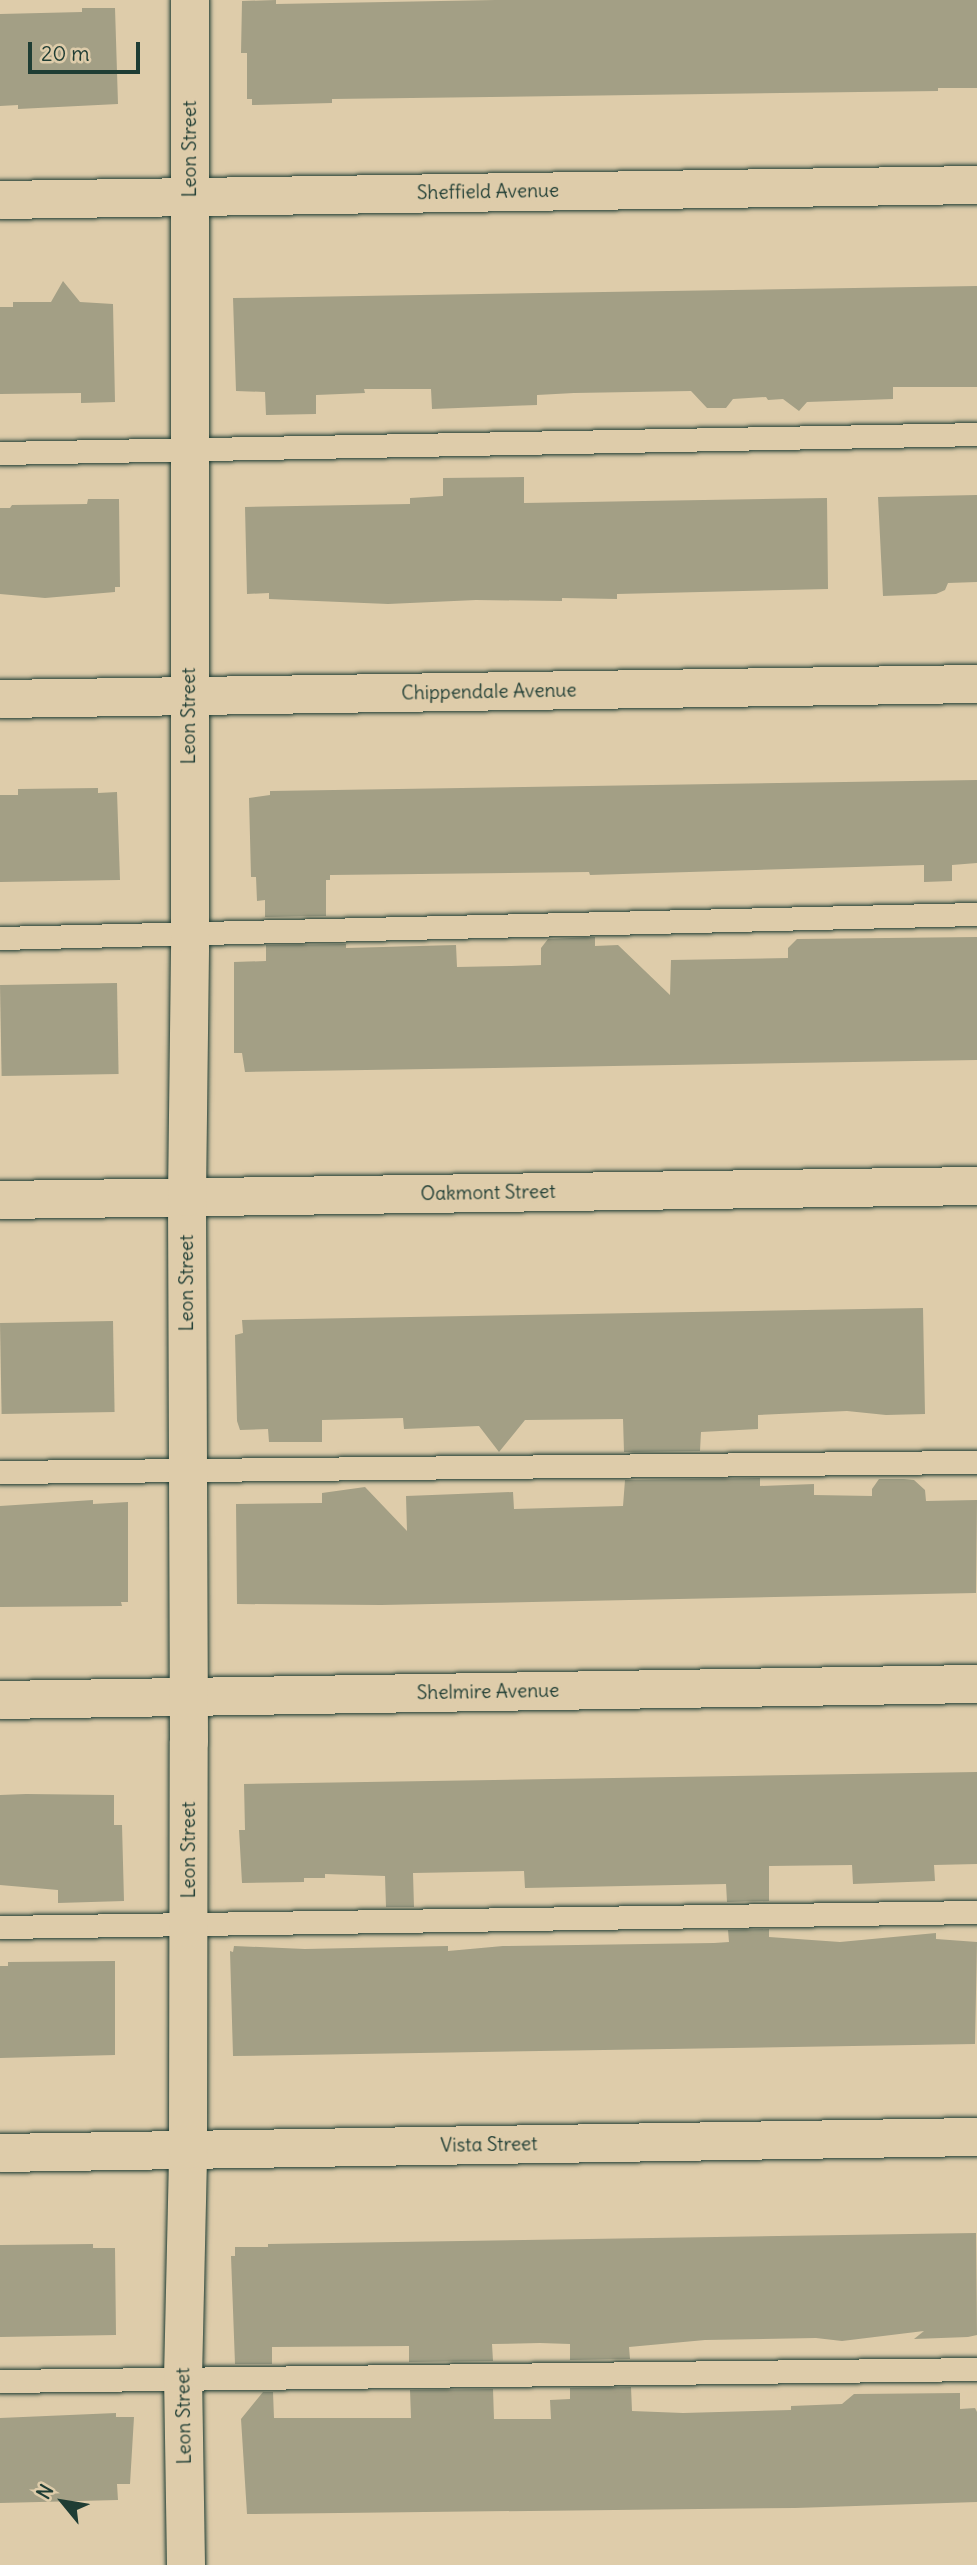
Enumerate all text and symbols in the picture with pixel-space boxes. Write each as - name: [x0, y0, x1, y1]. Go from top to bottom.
- scale bar: [32, 28, 144, 72]
- text: 20 m: [41, 40, 90, 67]
- street label: Leon Street: [179, 101, 201, 197]
- street label: Sheffield Avenue: [417, 179, 559, 205]
- street label: Leon Street: [178, 668, 200, 764]
- street label: Chippendale Avenue: [401, 679, 577, 705]
- street label: Oakmont Street: [420, 1180, 556, 1206]
- street label: Leon Street: [176, 1235, 198, 1331]
- street label: Shelmire Avenue: [417, 1679, 559, 1705]
- street label: Leon Street: [178, 1802, 200, 1898]
- street label: Vista Street: [440, 2133, 538, 2157]
- street label: Leon Street: [172, 2367, 196, 2465]
- north arrow: [28, 2467, 98, 2537]
- text: N: [31, 2480, 58, 2503]

